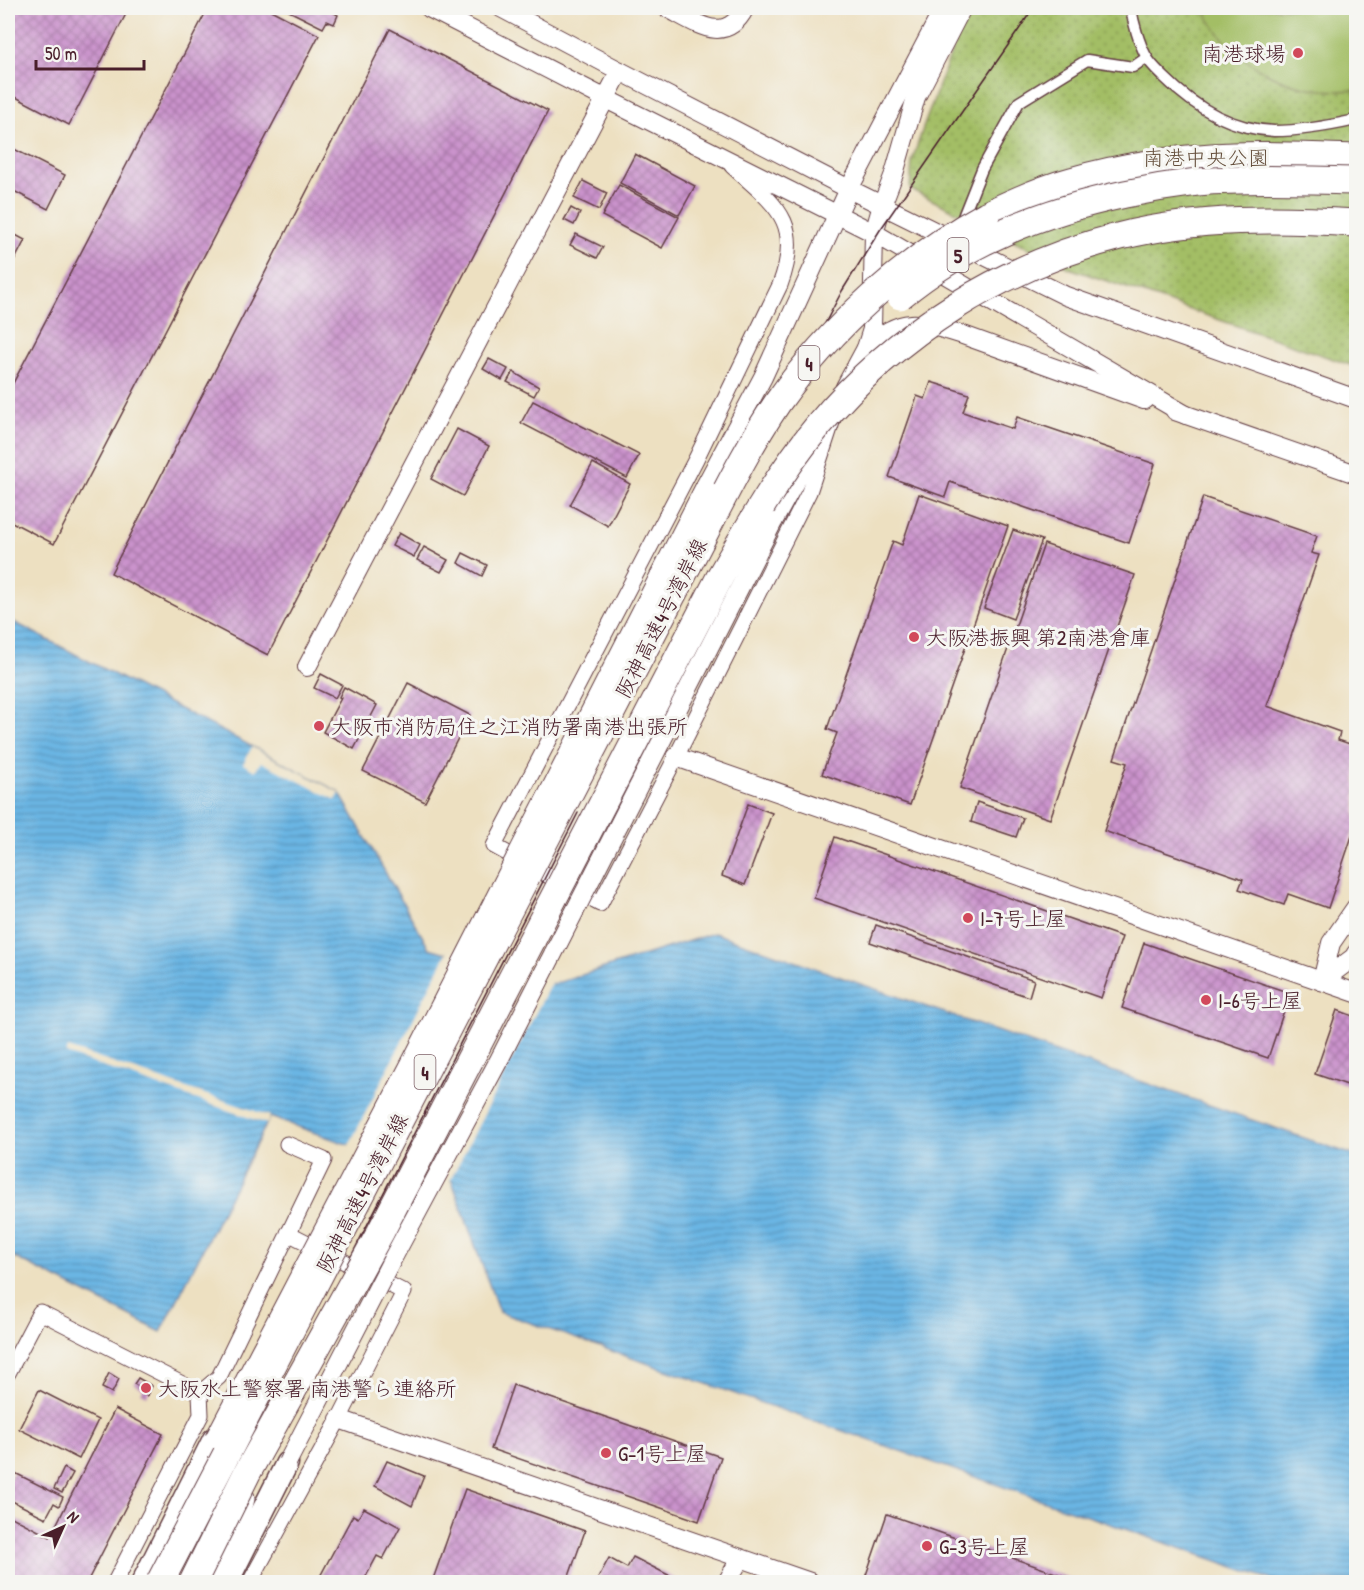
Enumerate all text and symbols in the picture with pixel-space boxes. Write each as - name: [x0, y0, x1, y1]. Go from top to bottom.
- scale bar: [36, 33, 144, 71]
- place label: 南港球場: [1202, 39, 1286, 68]
- text: 50 m: [45, 41, 77, 66]
- marker: 南港球場: [1291, 46, 1305, 60]
- park label: 南港中央公園: [1143, 143, 1269, 172]
- road number: 5: [948, 238, 968, 272]
- road number: 4: [798, 346, 820, 380]
- street label: 阪神高速4号湾岸線: [608, 533, 714, 703]
- place label: 大阪港振興 第2南港倉庫: [926, 623, 1151, 652]
- marker: 大阪港振興 第2南港倉庫: [907, 630, 921, 644]
- place label: 大阪市消防局住之江消防署南港出張所: [331, 712, 688, 741]
- marker: 大阪市消防局住之江消防署南港出張所: [312, 719, 326, 733]
- place label: I-7号上屋: [980, 904, 1067, 933]
- marker: I-7号上屋: [961, 911, 975, 925]
- place label: I-6号上屋: [1218, 986, 1303, 1015]
- marker: I-6号上屋: [1199, 993, 1213, 1007]
- road number: 4: [414, 1055, 436, 1089]
- street label: 阪神高速4号湾岸線: [309, 1108, 415, 1278]
- place label: 大阪水上警察署 南港警ら連絡所: [158, 1374, 457, 1403]
- marker: 大阪水上警察署 南港警ら連絡所: [139, 1381, 153, 1395]
- place label: G-1号上屋: [618, 1439, 707, 1468]
- marker: G-1号上屋: [599, 1446, 613, 1460]
- north arrow: [33, 1497, 93, 1557]
- text: N: [63, 1506, 85, 1528]
- place label: G-3号上屋: [939, 1532, 1030, 1561]
- marker: G-3号上屋: [920, 1539, 934, 1553]

